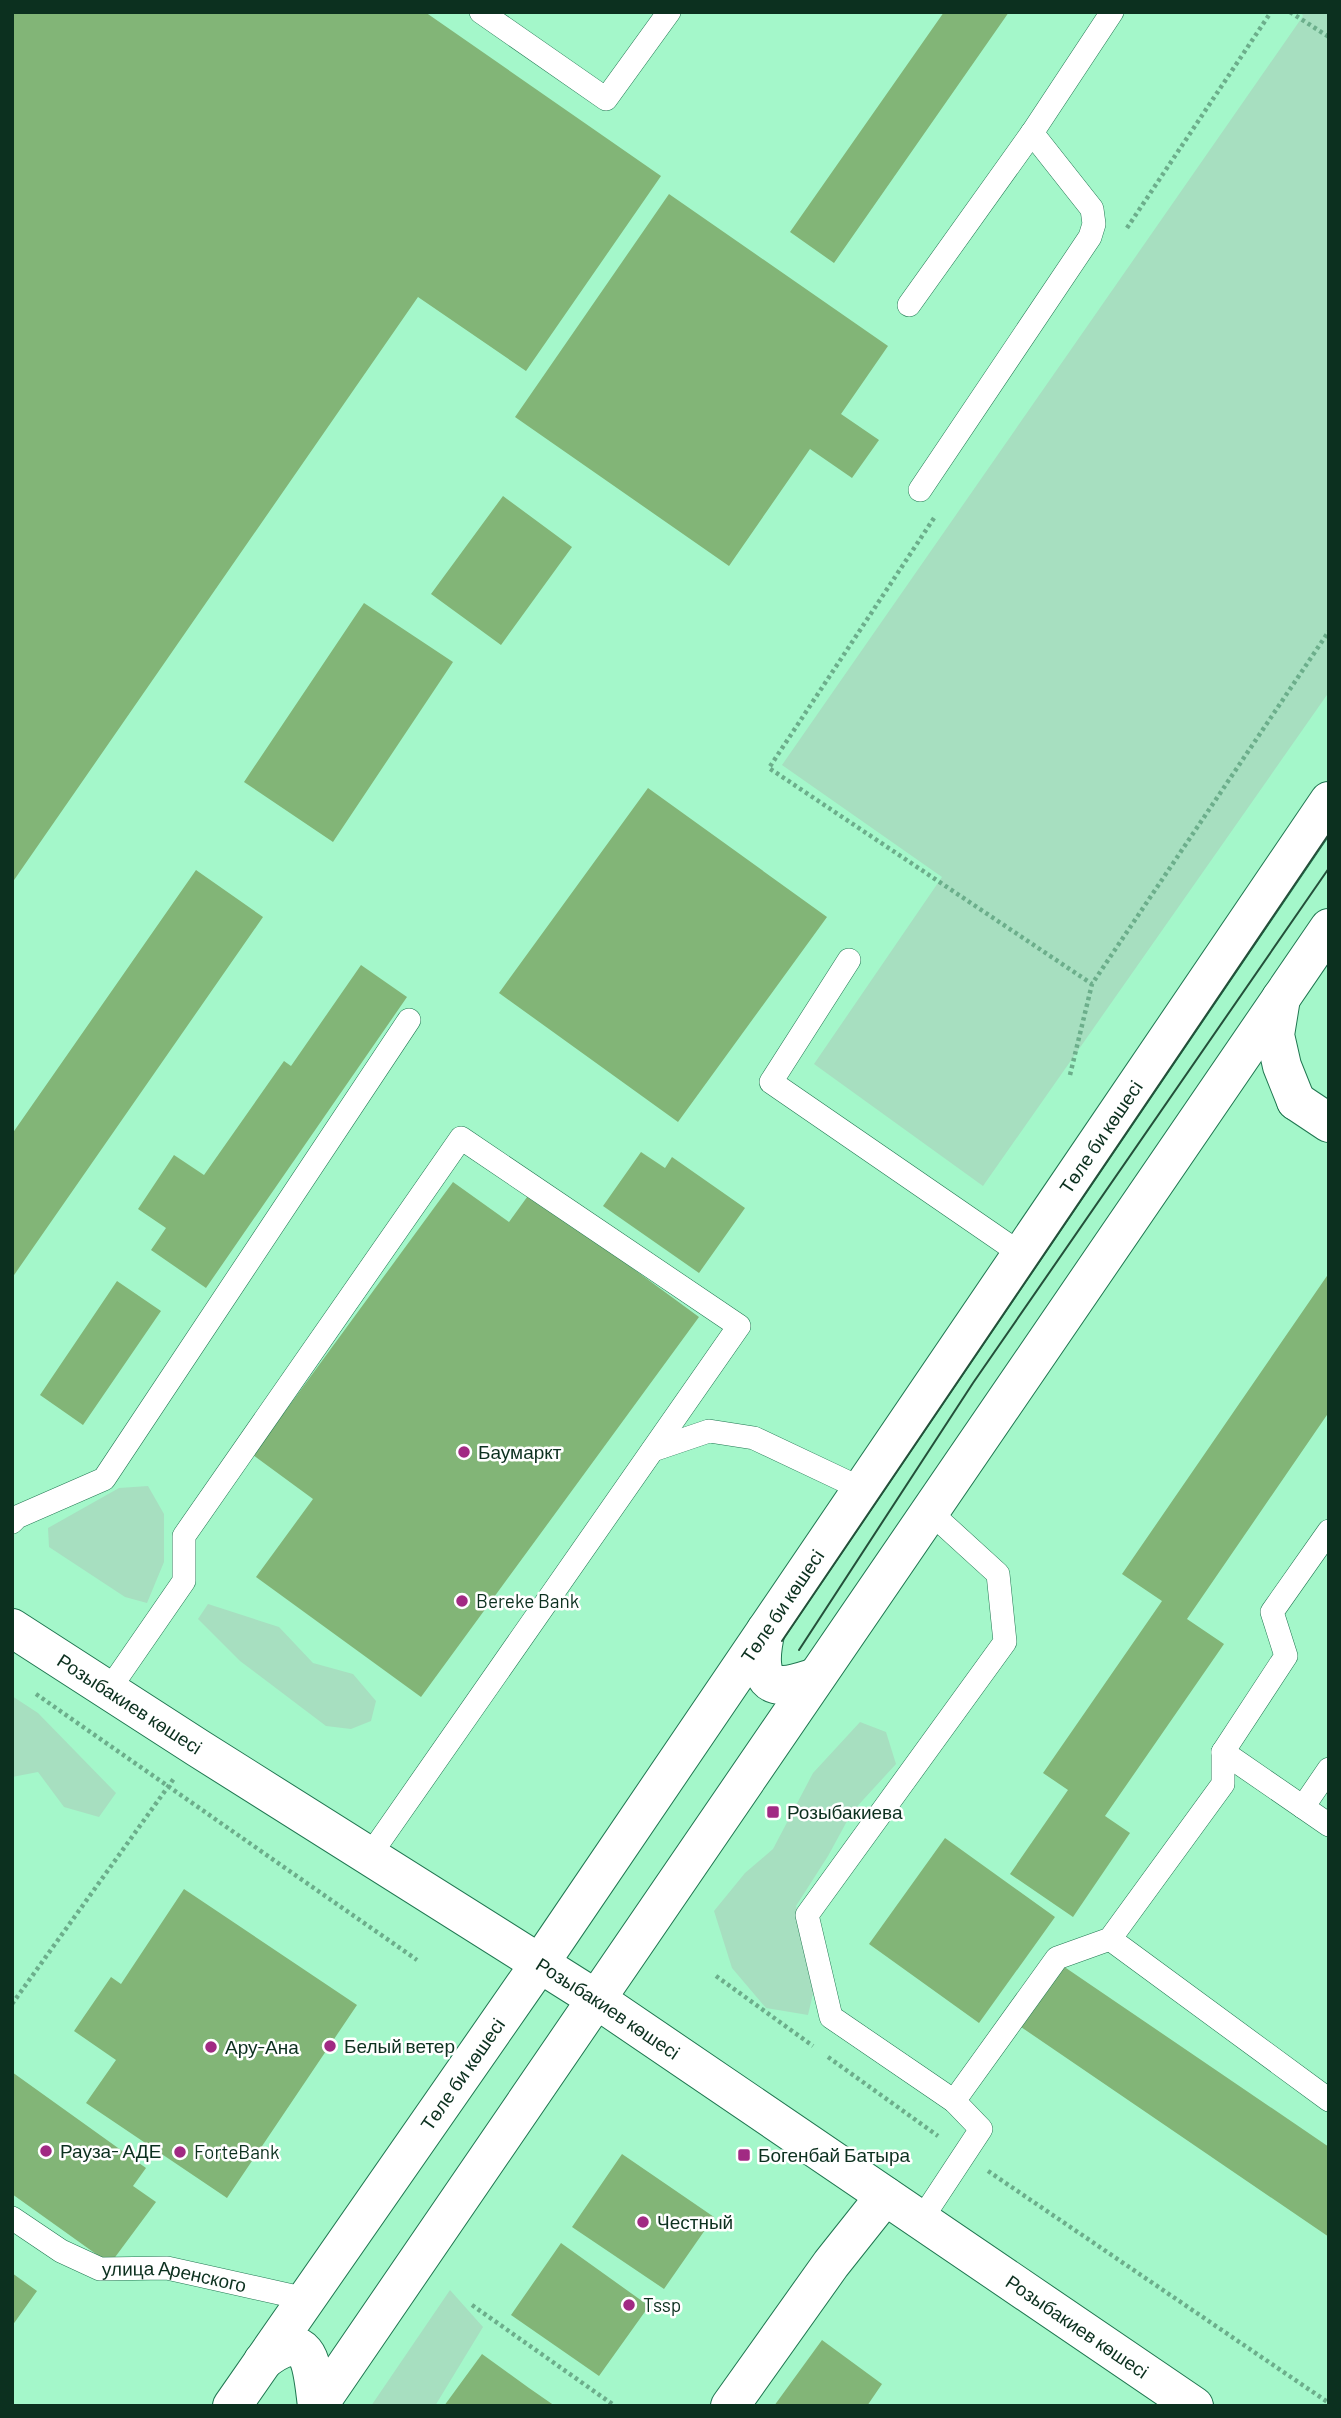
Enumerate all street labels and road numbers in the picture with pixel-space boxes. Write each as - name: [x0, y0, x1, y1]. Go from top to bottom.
- street label: Төле би көшесі: [1054, 1076, 1147, 1198]
- street label: Төле би көшесі: [736, 1545, 828, 1667]
- street label: Розыбакиев көшесі: [53, 1648, 206, 1759]
- street label: Розыбакиев көшесі: [532, 1952, 684, 2064]
- street label: Төле би көшесі: [415, 2013, 509, 2135]
- street label: улица Аренского: [102, 2256, 249, 2296]
- street label: Розыбакиев көшесі: [1002, 2269, 1153, 2383]

